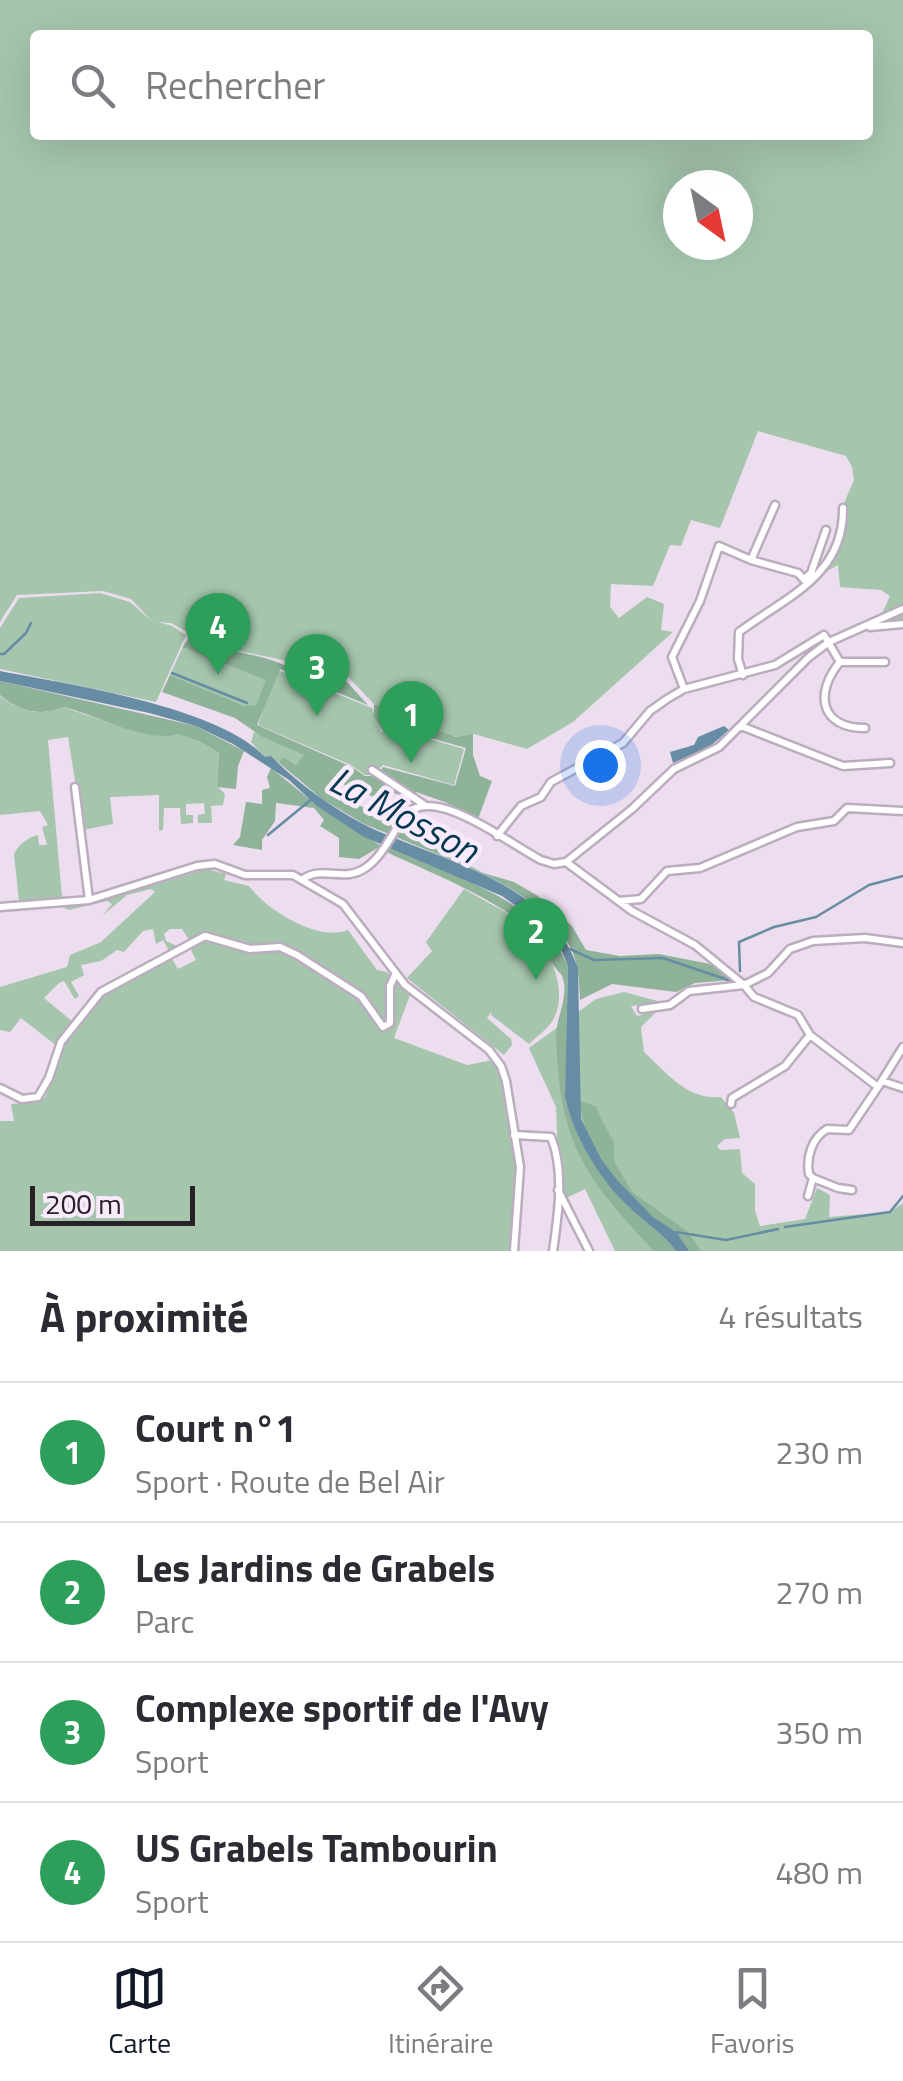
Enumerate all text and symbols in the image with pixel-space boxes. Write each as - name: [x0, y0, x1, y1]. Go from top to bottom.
- search box: [30, 30, 873, 140]
- text: Rechercher: [145, 56, 326, 114]
- icon: search: [65, 58, 120, 113]
- north arrow: [663, 170, 753, 260]
- pin: 4: [186, 592, 250, 675]
- pin: 3: [284, 634, 350, 716]
- pin: 1: [378, 680, 444, 763]
- your location: [575, 740, 626, 791]
- water label: La Mosson: [319, 750, 491, 878]
- pin: 2: [504, 898, 568, 980]
- scale bar: [30, 1181, 195, 1226]
- text: 200 m: [45, 1182, 122, 1225]
- text: À proximité: [40, 1284, 248, 1348]
- text: 4 résultats: [718, 1292, 863, 1340]
- text: Court n°1: [135, 1399, 296, 1457]
- text: 1: [64, 1428, 81, 1476]
- text: 230 m: [775, 1428, 863, 1476]
- text: Sport · Route de Bel Air: [135, 1457, 445, 1505]
- text: Les Jardins de Grabels: [135, 1539, 495, 1597]
- text: 2: [64, 1568, 81, 1616]
- text: 270 m: [775, 1568, 863, 1616]
- text: Parc: [135, 1597, 195, 1645]
- text: Complexe sportif de l'Avy: [135, 1679, 549, 1737]
- text: 3: [64, 1708, 81, 1756]
- text: 350 m: [775, 1708, 863, 1756]
- text: Sport: [135, 1737, 208, 1785]
- text: US Grabels Tambourin: [135, 1819, 498, 1877]
- text: 4: [64, 1848, 81, 1896]
- text: 480 m: [775, 1848, 863, 1896]
- text: Sport: [135, 1877, 208, 1925]
- tab: Carte: [108, 1961, 171, 2064]
- tab: Itinéraire: [388, 1961, 493, 2064]
- tab: Favoris: [710, 1961, 795, 2064]

